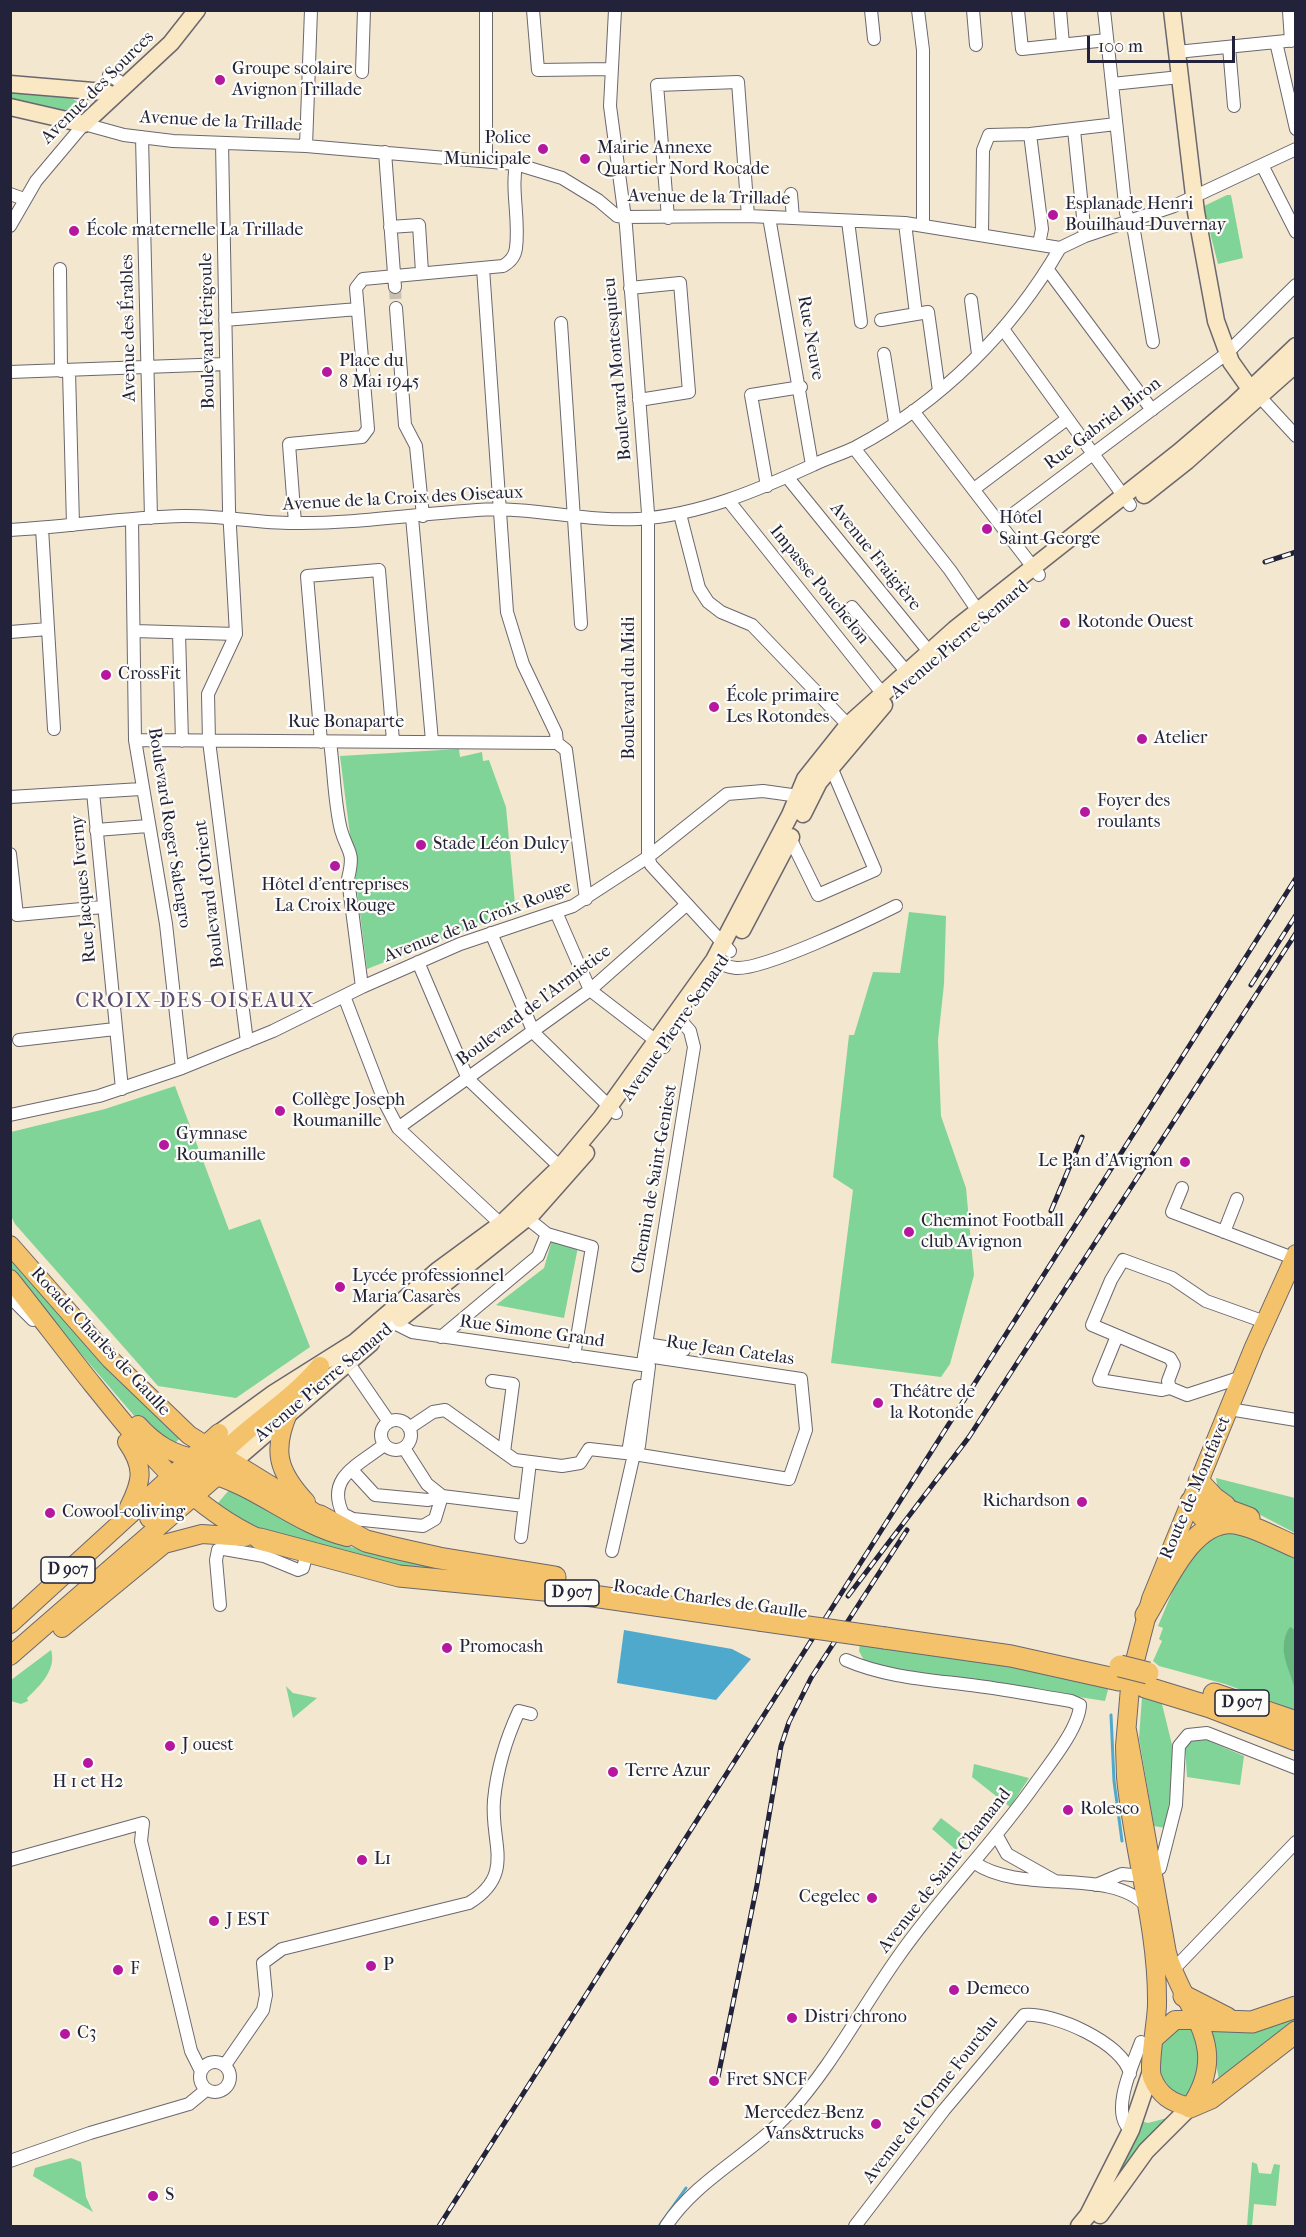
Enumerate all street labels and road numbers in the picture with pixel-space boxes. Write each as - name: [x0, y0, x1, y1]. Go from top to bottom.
- street label: Avenue des Sources: [37, 27, 159, 149]
- street label: Avenue de la Trillade: [139, 107, 303, 137]
- street label: Avenue de la Trillade: [628, 186, 790, 210]
- street label: Boulevard Férigoule: [196, 253, 220, 409]
- street label: Avenue des Érables: [117, 254, 141, 402]
- street label: Boulevard Montesquieu: [599, 276, 637, 462]
- street label: Rue Neuve: [792, 294, 828, 382]
- street label: Rue Gabriel Biron: [1040, 373, 1166, 475]
- street label: Avenue de la Croix des Oiseaux: [282, 482, 524, 516]
- street label: Avenue Fraigière: [825, 498, 925, 616]
- street label: Impasse Pouchelon: [764, 521, 874, 649]
- street label: Avenue Pierre Semard: [887, 576, 1033, 704]
- street label: Boulevard du Midi: [619, 616, 641, 760]
- street label: Rue Bonaparte: [288, 712, 404, 734]
- street label: Boulevard Roger Salengro: [142, 726, 196, 930]
- street label: Rue Jacques Iverny: [67, 814, 101, 964]
- street label: Boulevard d'Orient: [190, 819, 230, 969]
- street label: Avenue de la Croix Rouge: [381, 876, 575, 968]
- street label: Boulevard de l'Armistice: [452, 941, 616, 1071]
- street label: Avenue Pierre Semard: [617, 951, 735, 1105]
- street label: Chemin de Saint-Geniest: [628, 1083, 682, 1275]
- street label: Rocade Charles de Gaulle: [25, 1263, 175, 1421]
- street label: Rue Simone Grand: [458, 1311, 606, 1353]
- street label: Avenue Pierre Semard: [251, 1319, 397, 1447]
- street label: Rue Jean Catelas: [665, 1331, 795, 1371]
- street label: Route de Montfavet: [1156, 1413, 1236, 1563]
- road number: D 907: [41, 1557, 95, 1583]
- street label: Rocade Charles de Gaulle: [612, 1576, 808, 1624]
- road number: D 907: [545, 1580, 599, 1606]
- road number: D 907: [1215, 1690, 1269, 1716]
- street label: Avenue de Saint-Chamand: [874, 1784, 1016, 1958]
- street label: Avenue de l'Orme Fourchu: [859, 2012, 1003, 2188]

